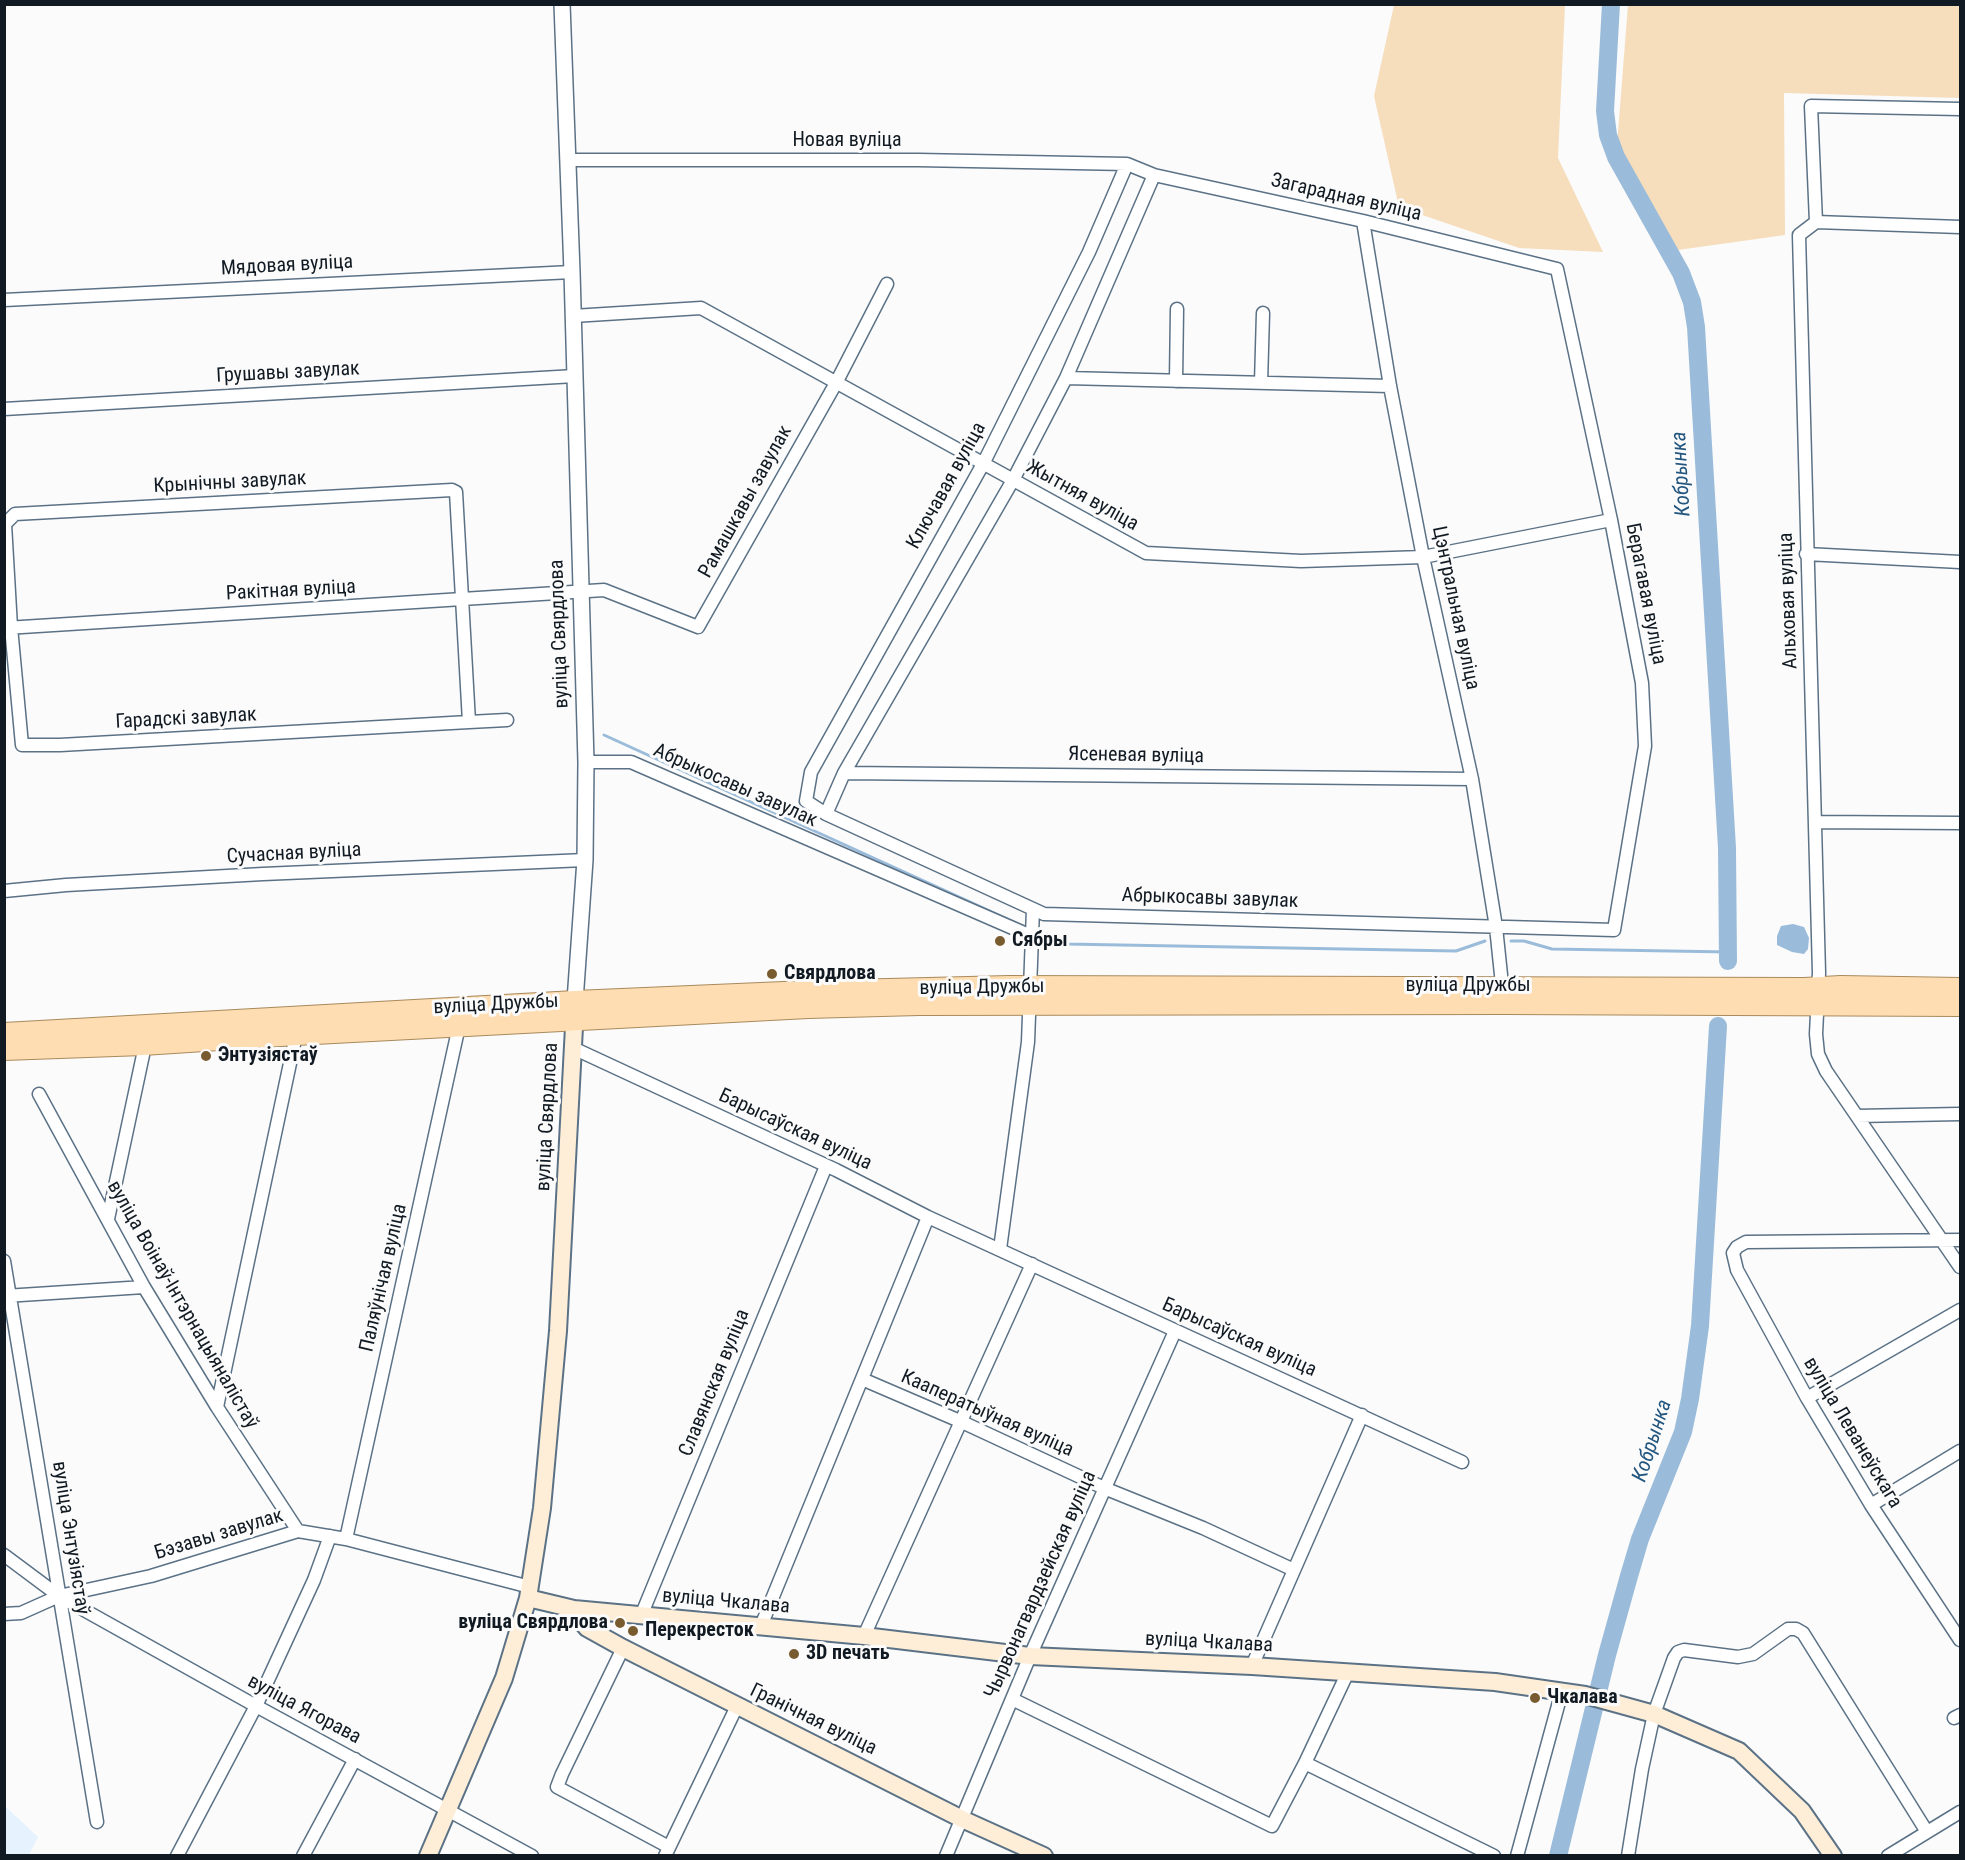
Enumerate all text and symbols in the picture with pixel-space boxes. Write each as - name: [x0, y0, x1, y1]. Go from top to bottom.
- street label: Новая вуліца: [792, 129, 902, 153]
- street label: Загарадная вуліца: [1268, 169, 1424, 227]
- street label: Мядовая вуліца: [220, 251, 354, 281]
- street label: Грушавы завулак: [216, 357, 360, 389]
- street label: Ключавая вуліца: [902, 418, 992, 554]
- street label: Рамашкавы завулак: [694, 422, 798, 582]
- water label: Кобрынка: [1667, 431, 1697, 517]
- street label: Жытняя вуліца: [1022, 455, 1142, 537]
- street label: Крынічны завулак: [153, 467, 307, 499]
- street label: Берагавая вуліца: [1620, 521, 1670, 667]
- street label: Цэнтральная вуліца: [1426, 524, 1484, 692]
- street label: Альховая вуліца: [1775, 532, 1803, 670]
- street label: вуліца Свярдлова: [545, 559, 575, 709]
- street label: Ракітная вуліца: [225, 576, 357, 606]
- street label: Гарадскі завулак: [115, 703, 257, 735]
- street label: Абрыкосавы завулак: [649, 739, 821, 833]
- street label: Ясеневая вуліца: [1068, 743, 1204, 769]
- street label: Сучасная вуліца: [226, 838, 362, 870]
- street label: Абрыкосавы завулак: [1121, 884, 1299, 914]
- place label: Сябры: [1012, 929, 1068, 953]
- marker: Сябры: [993, 934, 1007, 948]
- place label: Свярдлова: [784, 962, 876, 986]
- marker: Свярдлова: [765, 967, 779, 981]
- street label: вуліца Дружбы: [1405, 974, 1531, 998]
- street label: вуліца Дружбы: [919, 975, 1045, 1001]
- street label: вуліца Дружбы: [433, 990, 559, 1020]
- street label: вуліца Свярдлова: [532, 1042, 564, 1192]
- place label: Энтузіястаў: [218, 1044, 318, 1068]
- marker: Энтузіястаў: [199, 1049, 213, 1063]
- street label: Барысаўская вуліца: [715, 1084, 875, 1176]
- street label: вуліца Воінаў-Інтэрнацыяналістаў: [101, 1177, 263, 1433]
- street label: Паляўнічая вуліца: [355, 1202, 413, 1354]
- street label: Барысаўская вуліца: [1158, 1293, 1320, 1383]
- street label: Славянская вуліца: [675, 1306, 755, 1460]
- street label: вуліца Леванеўскага: [1797, 1353, 1907, 1513]
- street label: Кааператыўная вуліца: [897, 1365, 1077, 1463]
- water label: Кобрынка: [1628, 1397, 1678, 1485]
- street label: вуліца Энтузіястаў: [46, 1460, 94, 1616]
- street label: Чырвонагвардзейская вуліца: [980, 1467, 1102, 1703]
- street label: Бэзавы завулак: [152, 1504, 286, 1566]
- street label: вуліца Чкалава: [661, 1584, 791, 1620]
- place label: вуліца Свярдлова: [458, 1611, 608, 1635]
- marker: вуліца Свярдлова: [613, 1616, 627, 1630]
- place label: Перекресток: [645, 1619, 754, 1643]
- marker: Перекресток: [626, 1624, 640, 1638]
- street label: вуліца Чкалава: [1144, 1628, 1274, 1658]
- place label: 3D печать: [806, 1642, 890, 1666]
- marker: 3D печать: [787, 1647, 801, 1661]
- street label: вуліца Ягорава: [243, 1670, 365, 1750]
- street label: Гранічная вуліца: [746, 1679, 880, 1761]
- place label: Чкалава: [1547, 1686, 1618, 1710]
- marker: Чкалава: [1528, 1691, 1542, 1705]

